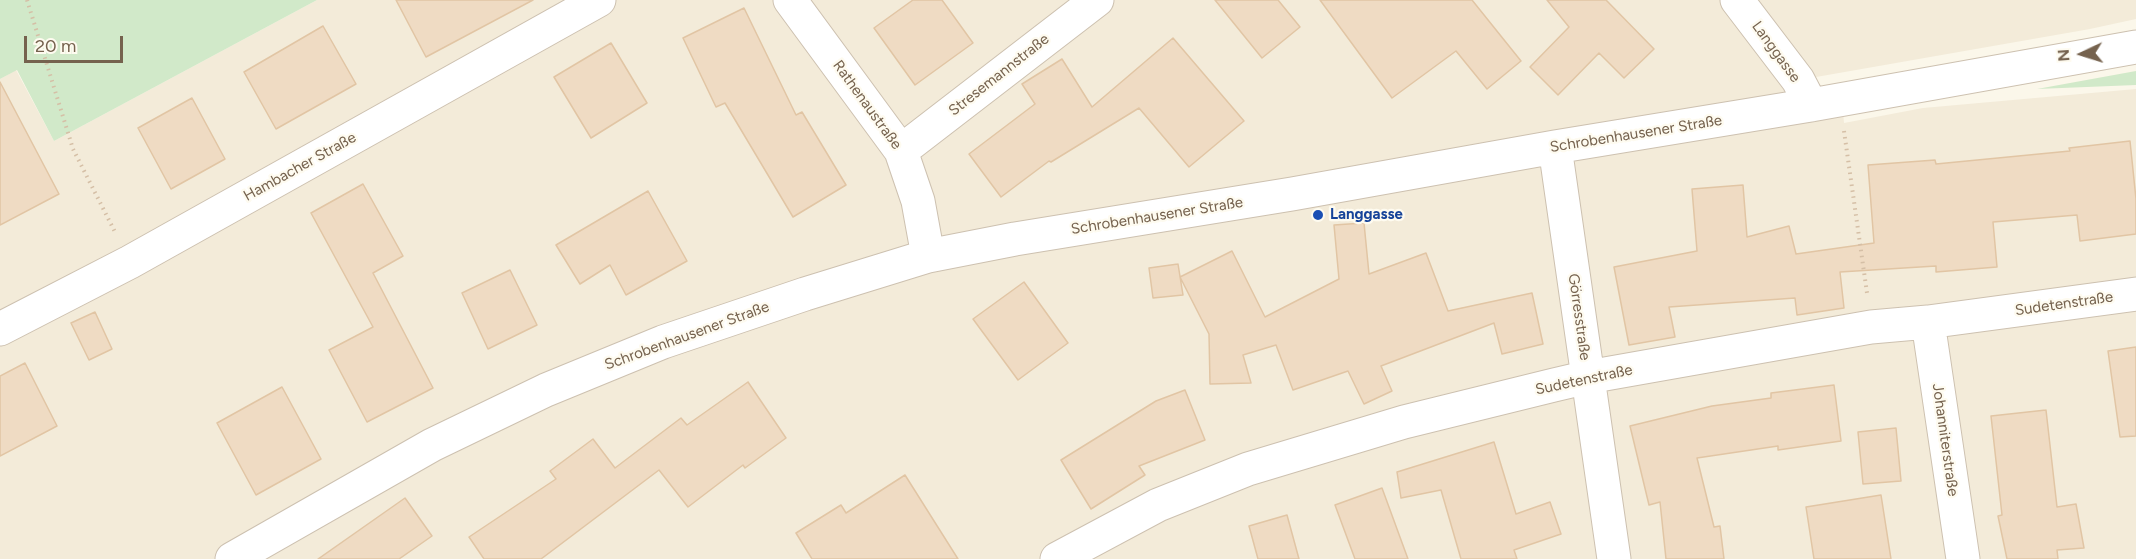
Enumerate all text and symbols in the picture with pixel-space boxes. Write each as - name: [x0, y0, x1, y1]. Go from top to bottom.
- street label: Langgasse: [1748, 18, 1804, 86]
- scale bar: [27, 24, 126, 62]
- north arrow: [2052, 24, 2112, 84]
- street label: Stresemannstraße: [945, 30, 1053, 120]
- text: 20 m: [35, 35, 76, 57]
- text: N: [2054, 48, 2073, 62]
- street label: Rathenaustraße: [829, 57, 905, 153]
- street label: Schrobenhausener Straße: [1549, 112, 1723, 156]
- street label: Hambacher Straße: [241, 129, 359, 205]
- street label: Schrobenhausener Straße: [1070, 194, 1244, 238]
- place label: Langgasse: [1330, 206, 1403, 224]
- marker: Langgasse: [1311, 208, 1325, 222]
- street label: Görresstraße: [1564, 272, 1594, 362]
- street label: Sudetenstraße: [2014, 288, 2114, 320]
- street label: Schrobenhausener Straße: [602, 298, 772, 374]
- street label: Sudetenstraße: [1534, 361, 1634, 399]
- street label: Johanniterstraße: [1928, 383, 1962, 497]

